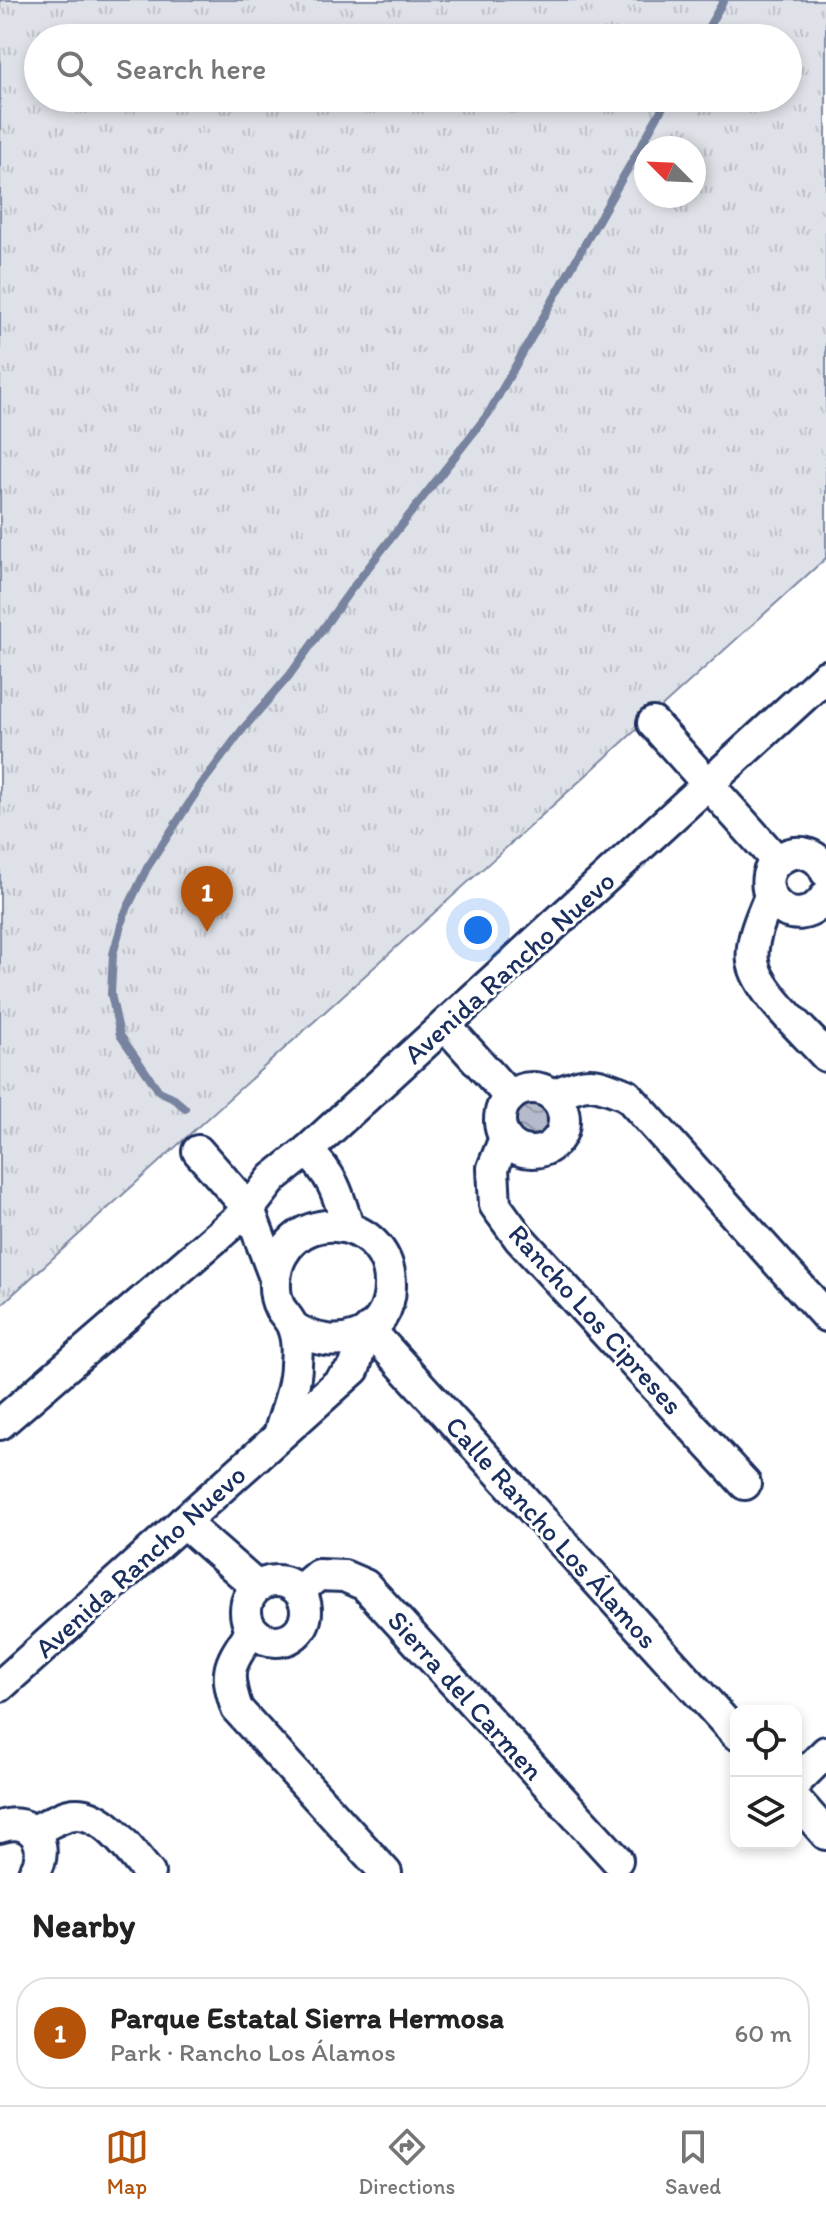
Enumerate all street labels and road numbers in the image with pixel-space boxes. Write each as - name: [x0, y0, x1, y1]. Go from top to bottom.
- street label: Avenida Rancho Nuevo: [396, 863, 622, 1071]
- street label: Rancho Los Cipreses: [502, 1217, 690, 1421]
- street label: Calle Rancho Los Álamos: [439, 1409, 665, 1655]
- street label: Avenida Rancho Nuevo: [27, 1457, 253, 1665]
- street label: Sierra del Carmen: [381, 1603, 551, 1787]

